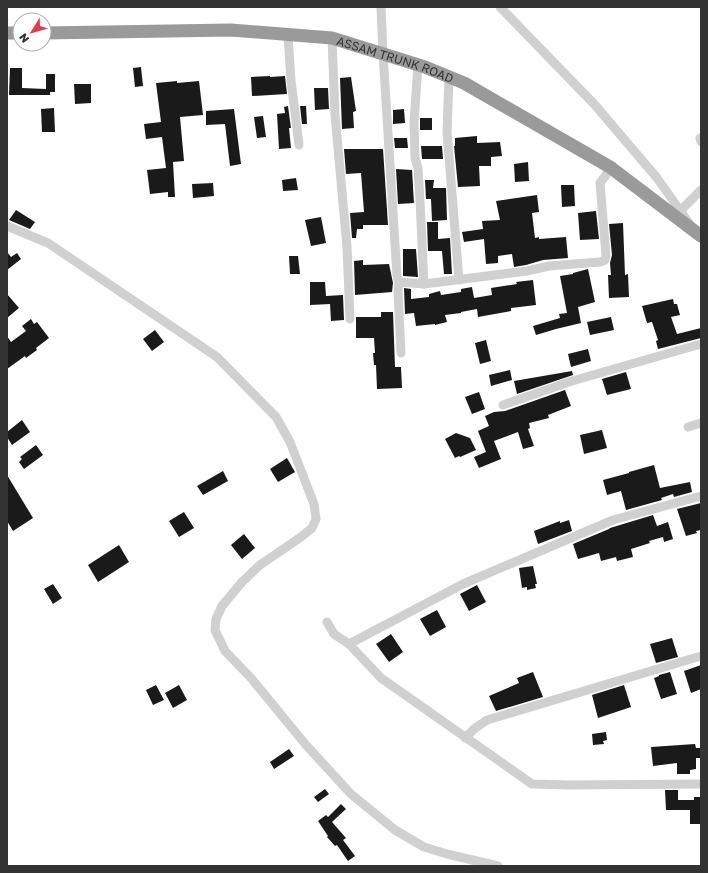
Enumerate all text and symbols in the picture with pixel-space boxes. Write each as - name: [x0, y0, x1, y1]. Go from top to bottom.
- north arrow: [12, 12, 52, 52]
- text: N: [16, 31, 31, 46]
- street label: ASSAM TRUNK ROAD: [335, 32, 456, 86]

